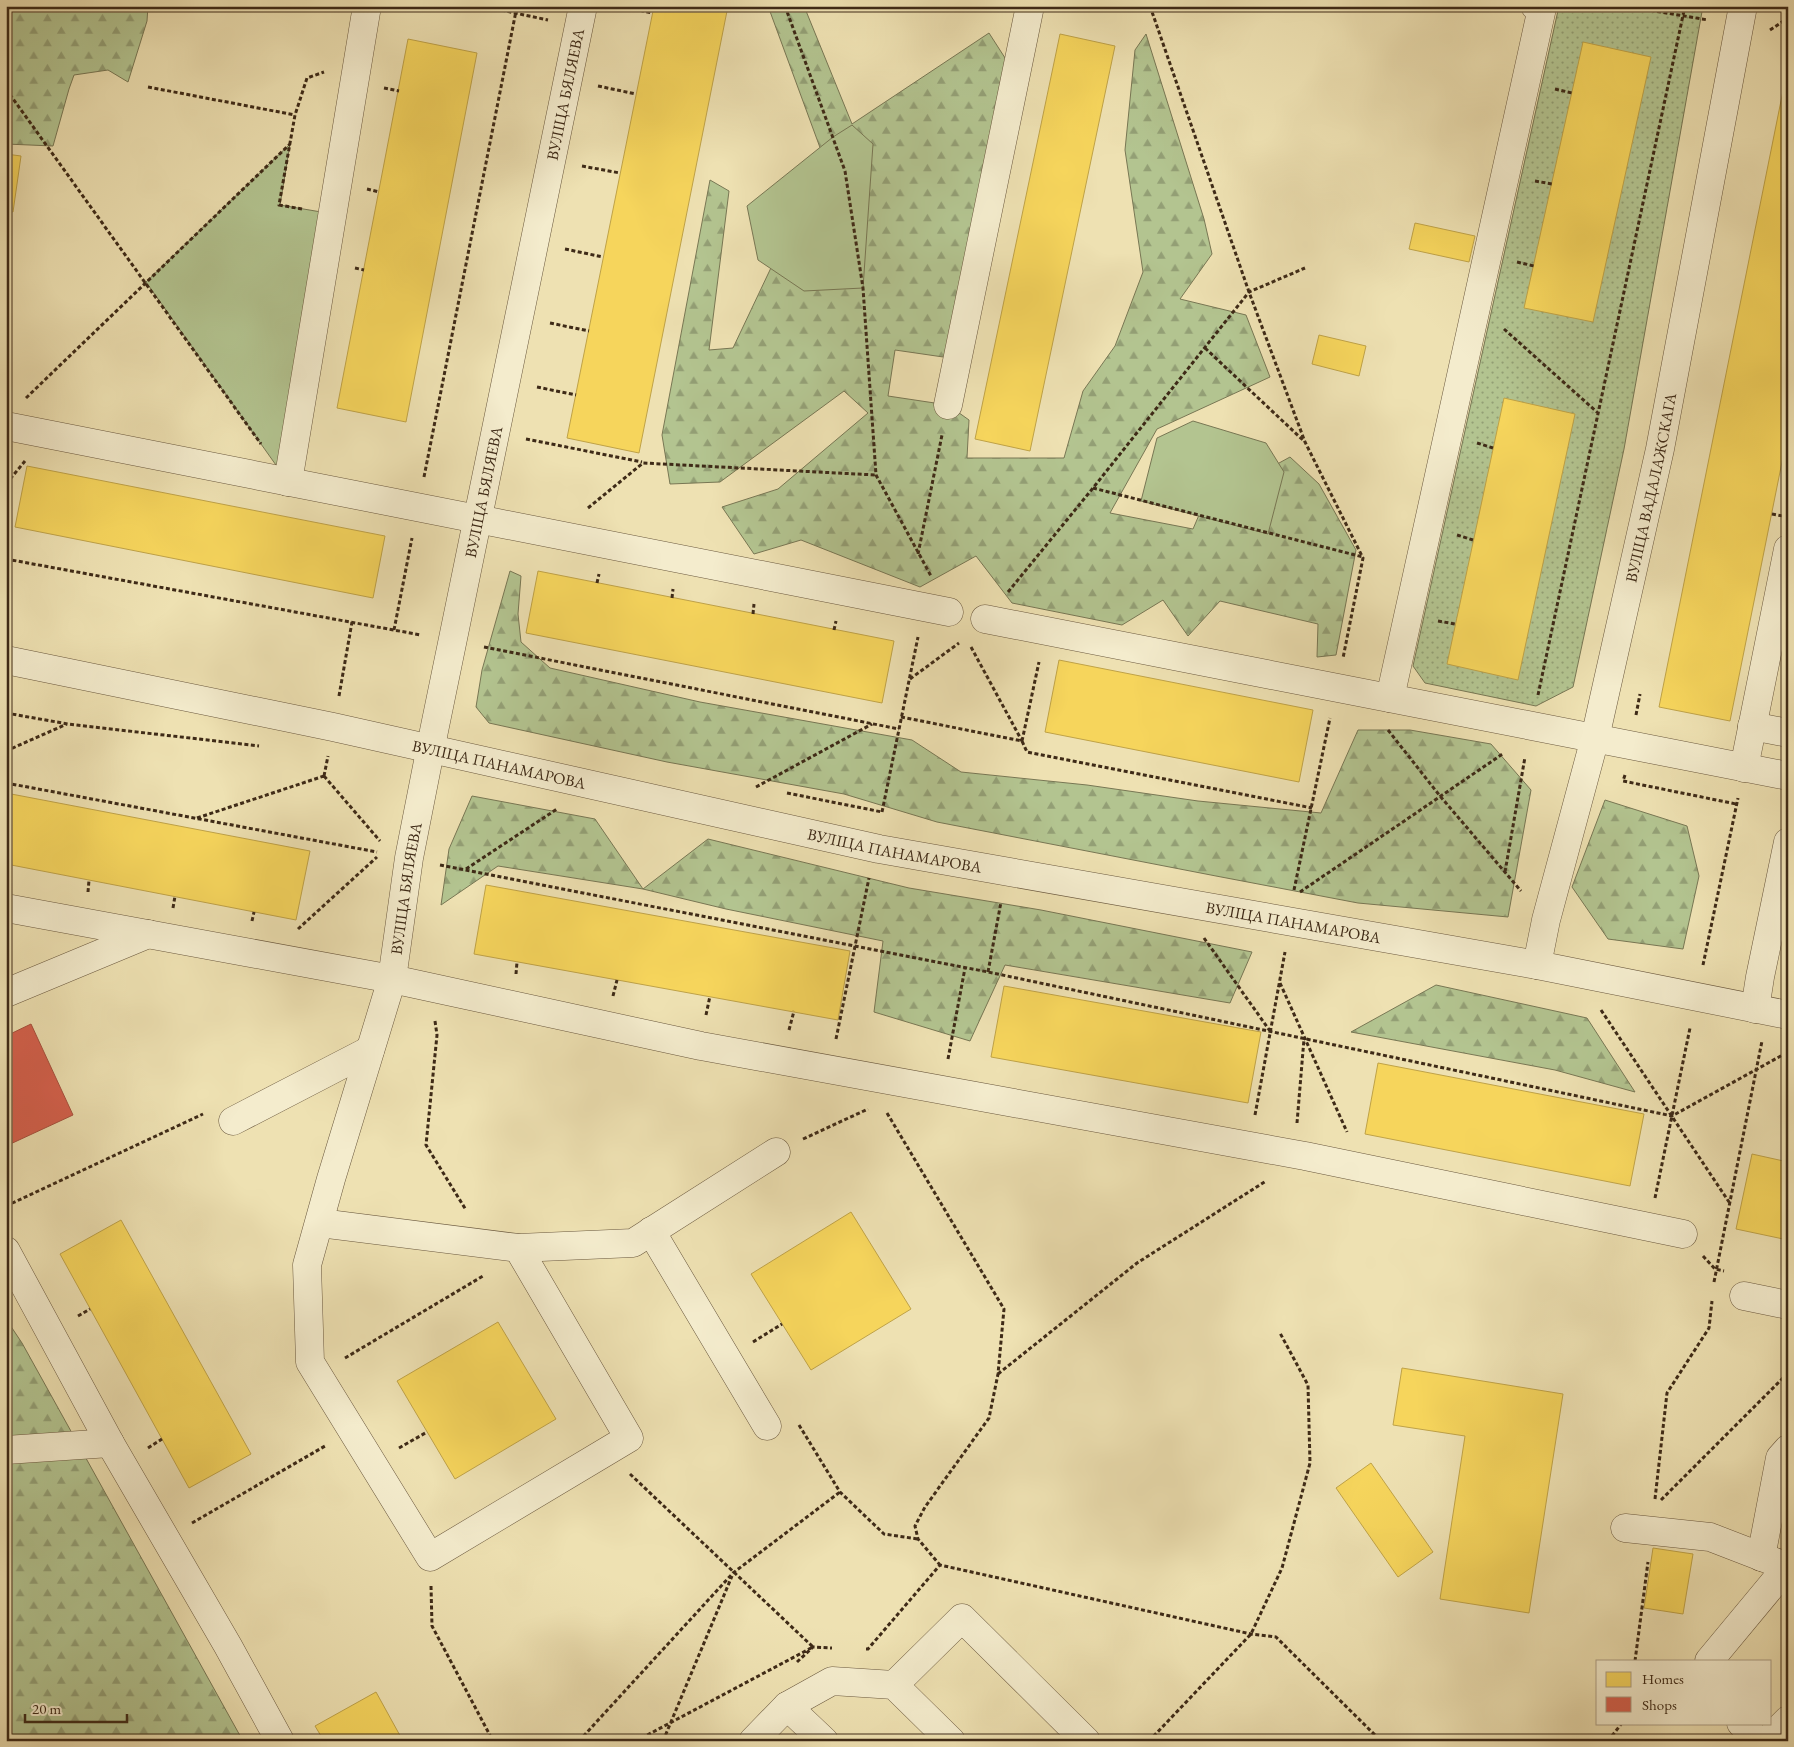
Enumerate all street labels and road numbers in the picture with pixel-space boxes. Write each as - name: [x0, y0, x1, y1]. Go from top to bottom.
- street label: ВУЛІЦА БЯЛЯЕВА: [541, 26, 589, 162]
- street label: ВУЛІЦА ВАДАЛАЖСКАГА: [1620, 390, 1681, 584]
- street label: ВУЛІЦА БЯЛЯЕВА: [459, 423, 507, 559]
- street label: ВУЛІЦА ПАНАМАРОВА: [410, 735, 589, 794]
- street label: ВУЛІЦА БЯЛЯЕВА: [385, 819, 426, 956]
- street label: ВУЛІЦА ПАНАМАРОВА: [806, 823, 984, 878]
- street label: ВУЛІЦА ПАНАМАРОВА: [1204, 896, 1383, 948]

